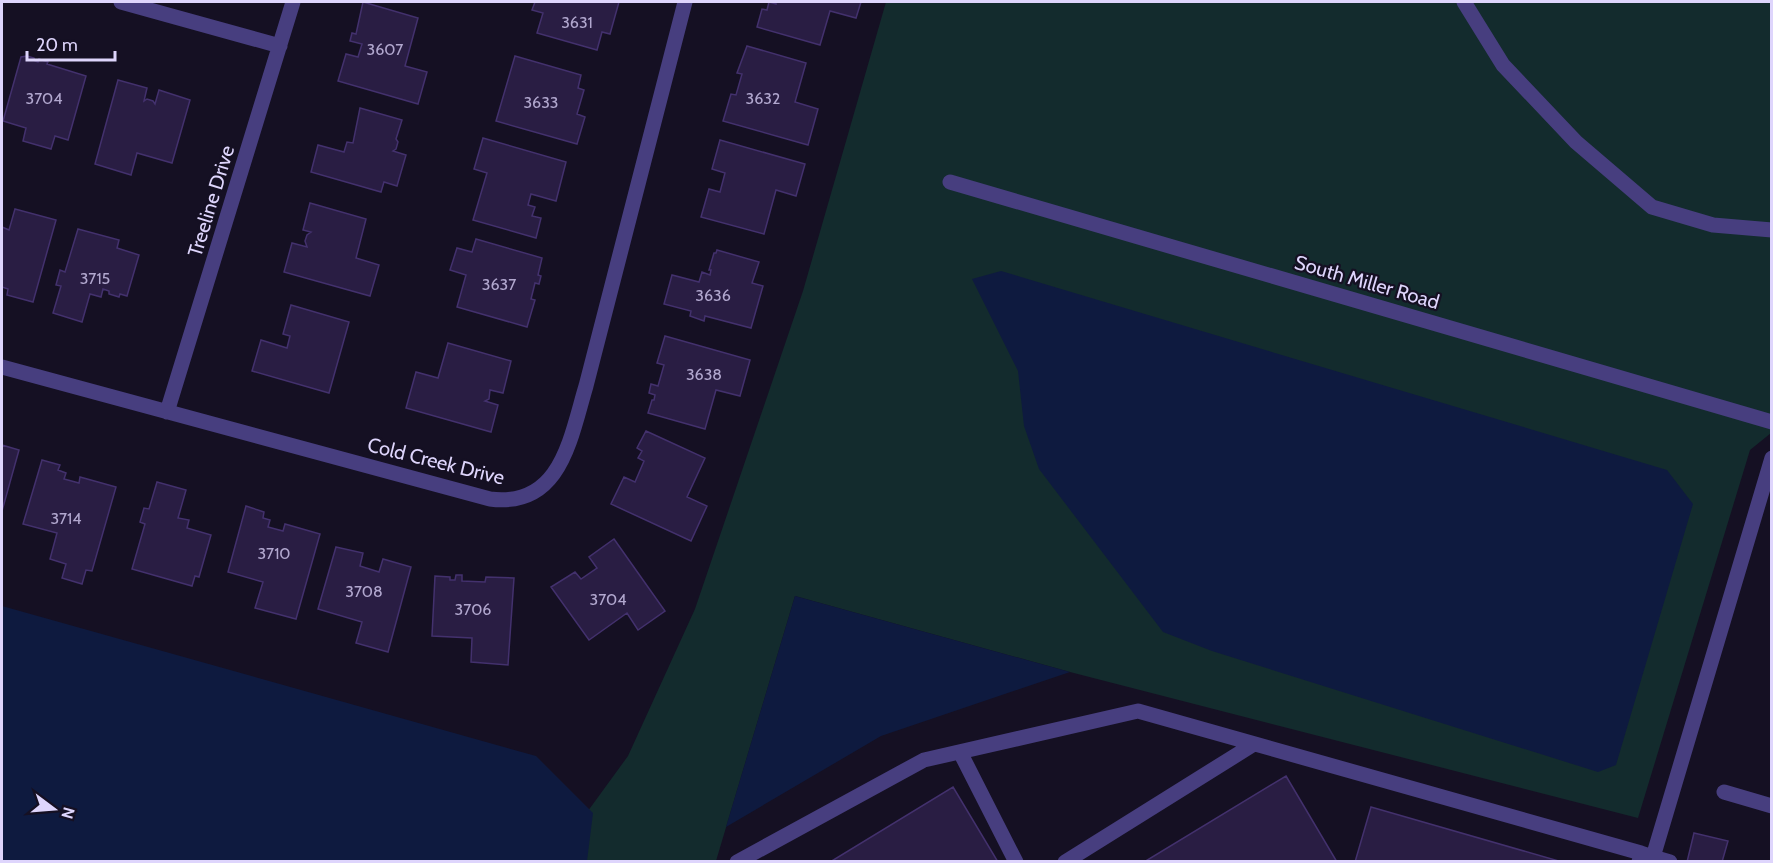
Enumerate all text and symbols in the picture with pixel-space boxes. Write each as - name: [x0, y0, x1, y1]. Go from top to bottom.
- house number: 3631: [561, 13, 593, 32]
- scale bar: [27, 24, 116, 62]
- text: 20 m: [36, 34, 78, 56]
- house number: 3607: [367, 40, 403, 59]
- house number: 3704: [26, 89, 62, 108]
- house number: 3632: [746, 89, 780, 108]
- house number: 3633: [523, 93, 559, 112]
- street label: Treeline Drive: [183, 142, 239, 260]
- street label: South Miller Road: [1292, 250, 1442, 314]
- house number: 3715: [80, 269, 110, 288]
- house number: 3637: [482, 275, 516, 294]
- house number: 3636: [695, 286, 731, 305]
- house number: 3638: [686, 365, 722, 384]
- street label: Cold Creek Drive: [365, 432, 507, 490]
- house number: 3714: [50, 509, 82, 528]
- house number: 3710: [257, 544, 291, 563]
- house number: 3708: [345, 582, 383, 601]
- house number: 3704: [590, 590, 626, 609]
- house number: 3706: [455, 600, 491, 619]
- north arrow: [24, 779, 84, 839]
- text: N: [57, 805, 79, 821]

